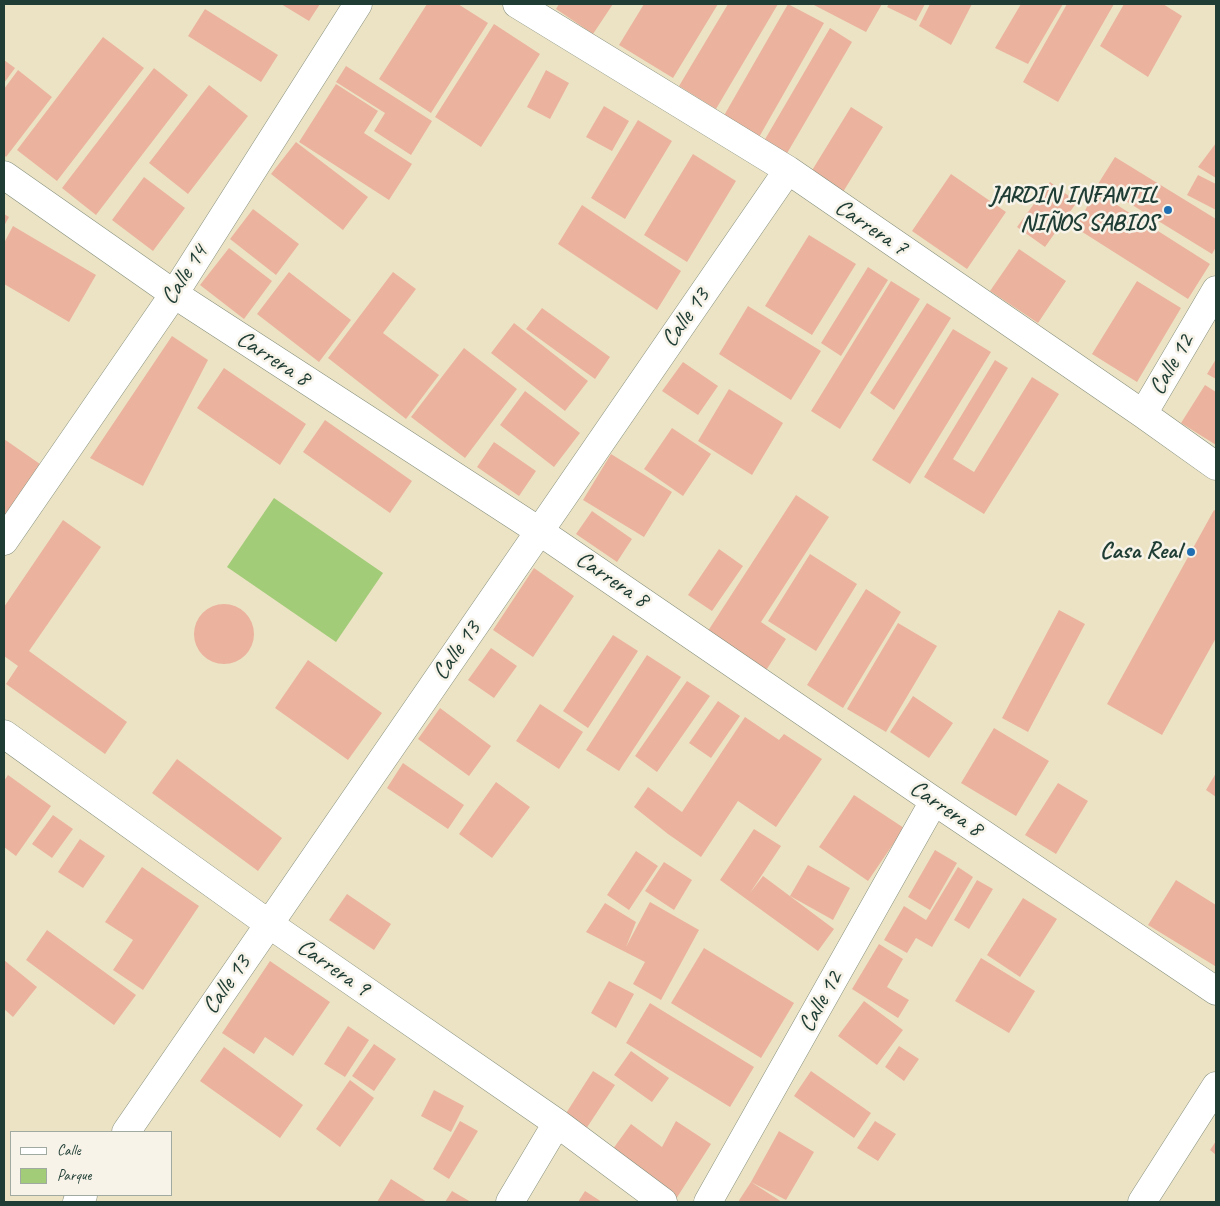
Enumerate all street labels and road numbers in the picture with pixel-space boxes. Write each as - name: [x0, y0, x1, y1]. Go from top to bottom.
- street label: Carrera 7: [829, 193, 913, 263]
- street label: Calle 14: [155, 240, 215, 310]
- street label: Calle 13: [656, 283, 716, 353]
- street label: Carrera 8: [231, 325, 315, 393]
- street label: Calle 12: [1143, 330, 1201, 400]
- street label: Carrera 8: [570, 545, 654, 615]
- street label: Calle 13: [427, 616, 487, 686]
- street label: Carrera 8: [904, 774, 988, 844]
- street label: Carrera 9: [291, 933, 375, 1003]
- street label: Calle 13: [197, 950, 257, 1020]
- street label: Calle 12: [793, 967, 849, 1037]

